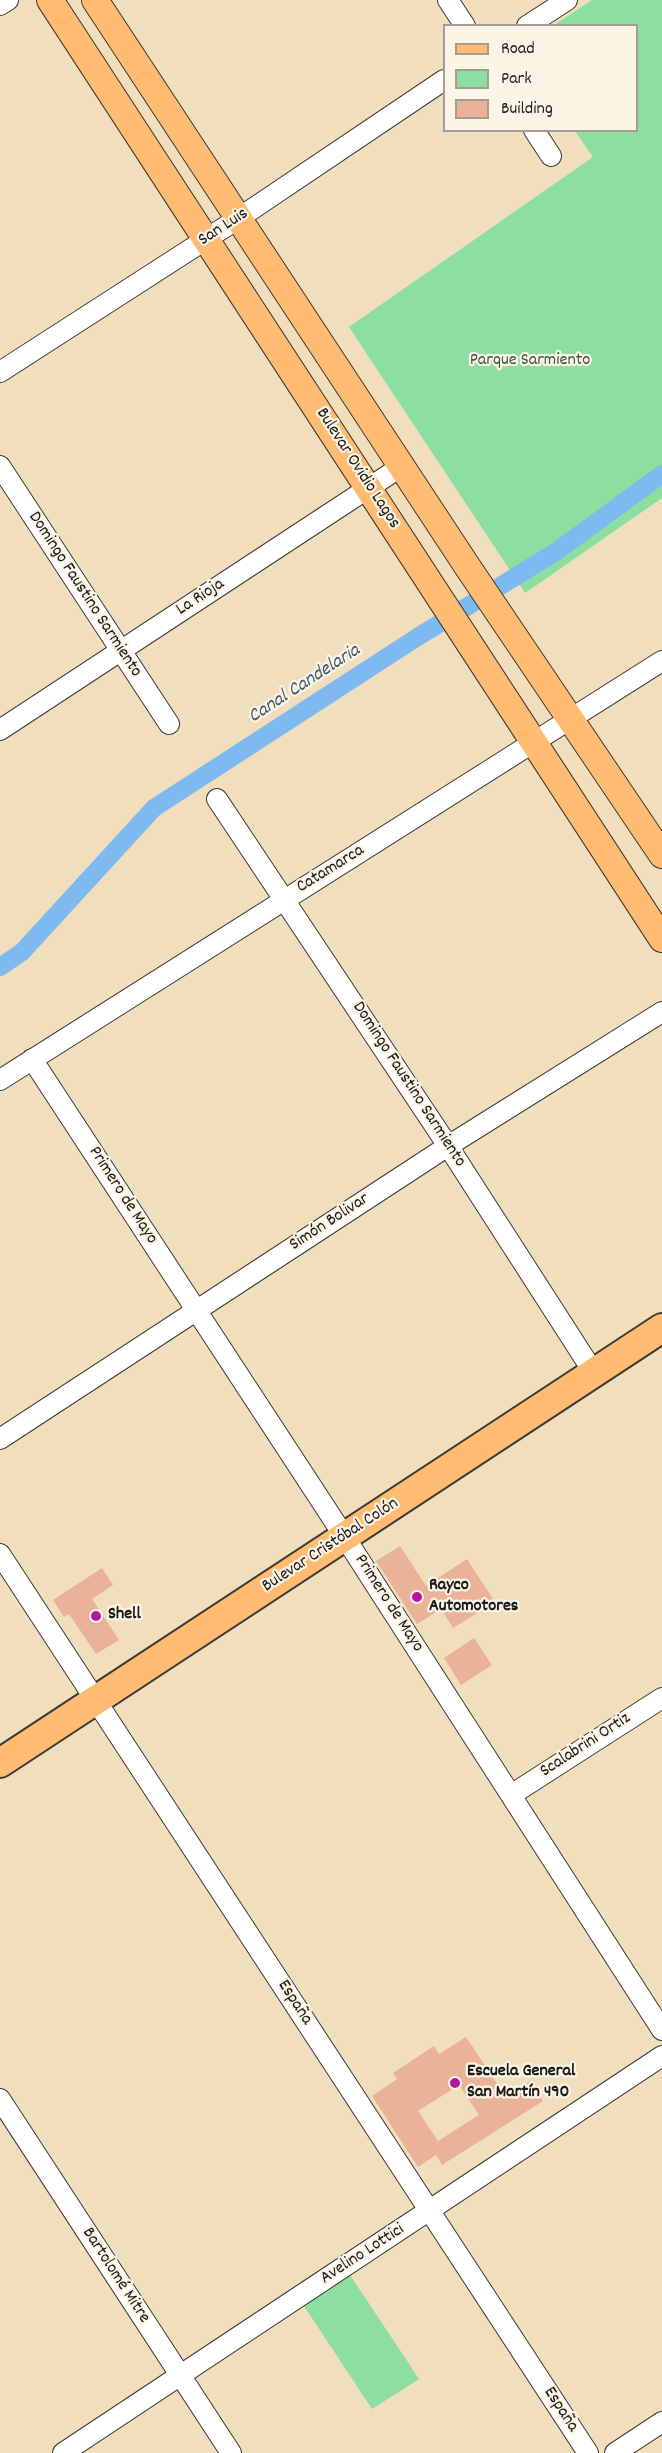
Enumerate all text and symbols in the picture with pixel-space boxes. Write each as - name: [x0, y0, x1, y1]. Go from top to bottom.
- legend: [443, 24, 638, 132]
- text: Road: [501, 37, 535, 62]
- text: Park: [501, 67, 532, 92]
- text: Building: [501, 97, 553, 122]
- street label: San Luis: [195, 204, 253, 252]
- park label: Parque Sarmiento: [470, 351, 590, 373]
- street label: Bulevar Ovidio Lagos: [310, 405, 404, 533]
- street label: Domingo Faustino Sarmiento: [22, 508, 146, 682]
- street label: La Rioja: [173, 574, 229, 622]
- water label: Canal Candelaria: [245, 640, 365, 730]
- street label: Catamarca: [293, 841, 369, 899]
- street label: Domingo Faustino Sarmiento: [346, 998, 470, 1172]
- street label: Primero de Mayo: [82, 1143, 162, 1249]
- street label: Simón Bolivar: [286, 1189, 374, 1257]
- street label: Bulevar Cristóbal Colón: [259, 1494, 403, 1598]
- street label: Primero de Mayo: [348, 1551, 428, 1657]
- place label: Rayco Automotores: [429, 1576, 518, 1618]
- marker: Rayco Automotores: [410, 1590, 424, 1604]
- place label: Shell: [108, 1605, 141, 1627]
- marker: Shell: [89, 1609, 103, 1623]
- street label: Scalabrini Ortiz: [537, 1709, 635, 1783]
- street label: España: [272, 1976, 316, 2030]
- place label: Escuela General San Martín 490: [467, 2062, 575, 2104]
- marker: Escuela General San Martín 490: [448, 2076, 462, 2090]
- street label: Avelino Lottici: [317, 2220, 409, 2290]
- street label: Bartolomé Mitre: [76, 2224, 154, 2328]
- street label: España: [538, 2383, 582, 2437]

